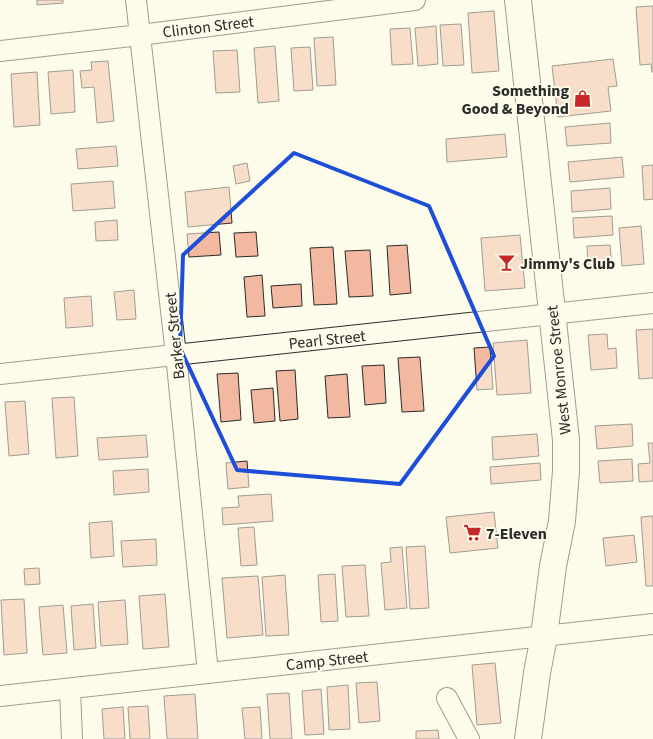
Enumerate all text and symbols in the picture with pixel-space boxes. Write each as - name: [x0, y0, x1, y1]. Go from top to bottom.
- street label: Clinton Street: [161, 10, 256, 44]
- place label: Something Good & Beyond: [462, 80, 569, 120]
- shop icon: Something Good & Beyond: [573, 89, 593, 109]
- bar icon: Jimmy's Club: [496, 253, 516, 273]
- place label: Jimmy's Club: [520, 253, 615, 275]
- street label: Barker Street: [159, 291, 191, 381]
- street label: West Monroe Street: [541, 304, 577, 436]
- street label: Pearl Street: [287, 325, 367, 355]
- supermarket icon: 7-Eleven: [462, 523, 482, 543]
- place label: 7-Eleven: [486, 523, 547, 545]
- street label: Camp Street: [285, 646, 370, 676]

